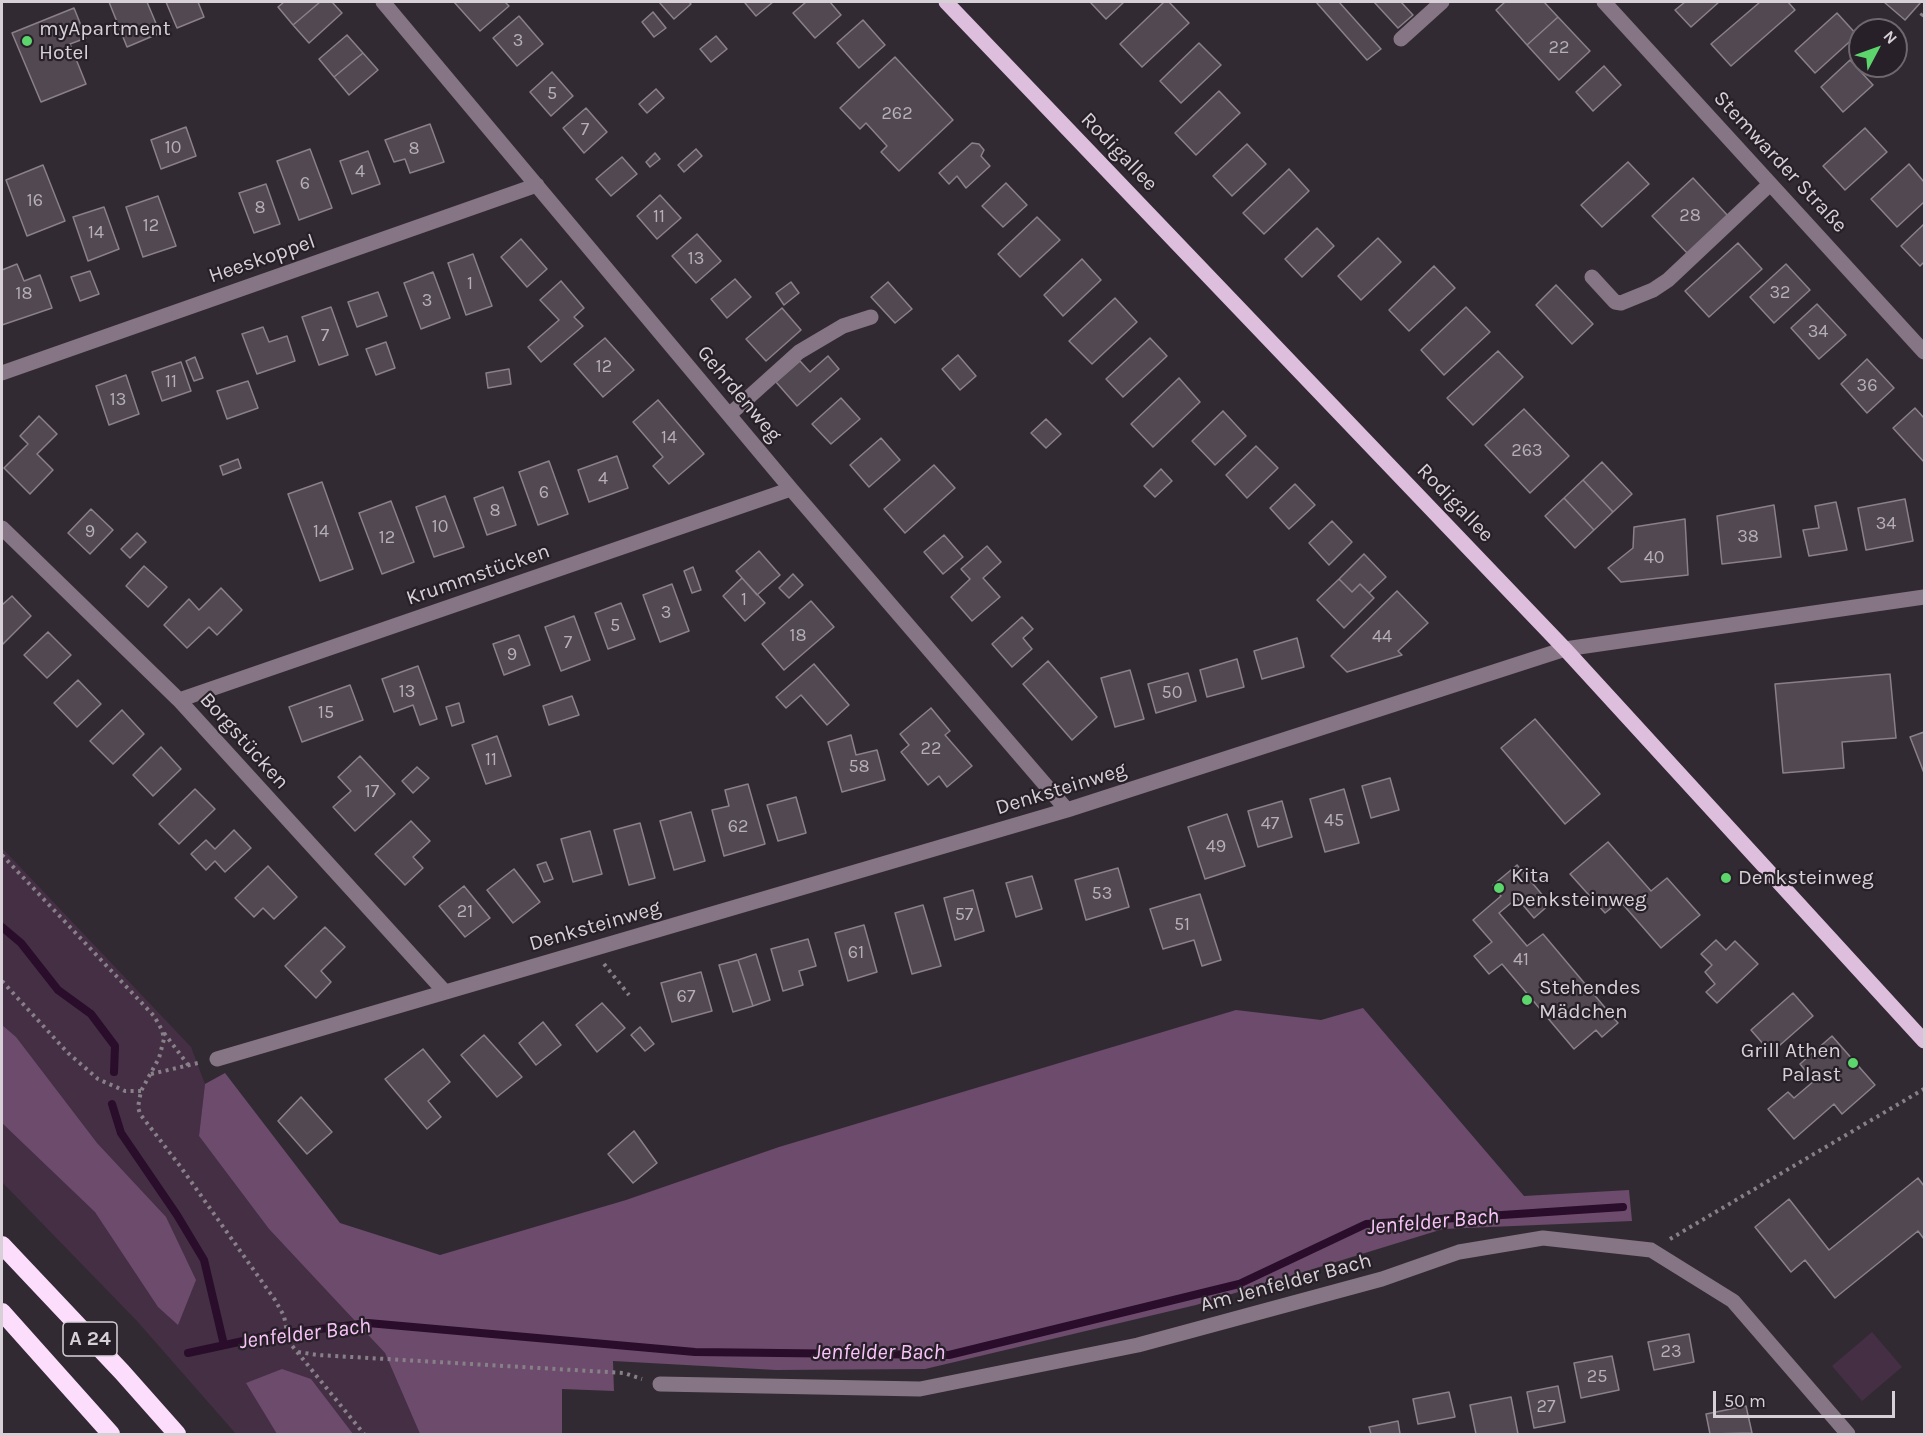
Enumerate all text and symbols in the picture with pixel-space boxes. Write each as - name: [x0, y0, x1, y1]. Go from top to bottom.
- place label: myApartment Hotel: [39, 16, 171, 66]
- north arrow: [1848, 18, 1908, 78]
- text: N: [1880, 27, 1901, 48]
- house number: 3: [513, 30, 523, 52]
- marker: myApartment Hotel: [20, 34, 34, 48]
- house number: 22: [1549, 37, 1569, 59]
- house number: 5: [547, 83, 557, 105]
- street label: Stemwarder Straße: [1708, 86, 1852, 238]
- house number: 262: [881, 103, 913, 125]
- street label: Rodigallee: [1075, 107, 1163, 197]
- house number: 7: [581, 119, 589, 141]
- house number: 10: [165, 137, 181, 159]
- house number: 8: [408, 138, 420, 160]
- house number: 4: [355, 161, 365, 183]
- house number: 6: [300, 173, 310, 195]
- house number: 16: [27, 190, 43, 212]
- house number: 8: [254, 197, 266, 219]
- house number: 28: [1679, 205, 1701, 227]
- house number: 11: [653, 206, 665, 228]
- house number: 12: [143, 215, 159, 237]
- house number: 14: [88, 222, 104, 244]
- street label: Heeskoppel: [205, 229, 319, 289]
- house number: 13: [688, 248, 704, 270]
- house number: 1: [467, 273, 473, 295]
- house number: 32: [1769, 282, 1791, 304]
- house number: 18: [15, 283, 33, 305]
- house number: 3: [422, 290, 432, 312]
- house number: 34: [1808, 321, 1828, 343]
- house number: 7: [321, 325, 329, 347]
- street label: Gehrdenweg: [691, 341, 787, 447]
- house number: 12: [596, 356, 612, 378]
- house number: 11: [165, 371, 177, 393]
- house number: 36: [1857, 375, 1877, 397]
- house number: 13: [110, 389, 126, 411]
- house number: 14: [661, 427, 677, 449]
- house number: 263: [1511, 440, 1543, 462]
- street label: Rodigallee: [1411, 458, 1499, 548]
- house number: 4: [598, 468, 608, 490]
- house number: 6: [539, 482, 549, 504]
- house number: 8: [489, 500, 501, 522]
- house number: 34: [1876, 513, 1896, 535]
- house number: 10: [432, 516, 448, 538]
- house number: 9: [85, 521, 95, 543]
- house number: 14: [313, 521, 329, 543]
- house number: 38: [1737, 526, 1759, 548]
- house number: 12: [379, 527, 395, 549]
- street label: Krummstücken: [403, 539, 553, 611]
- house number: 40: [1644, 547, 1664, 569]
- house number: 1: [741, 589, 747, 611]
- house number: 3: [661, 602, 671, 624]
- house number: 5: [610, 615, 620, 637]
- house number: 18: [789, 625, 807, 647]
- house number: 44: [1372, 626, 1392, 648]
- house number: 7: [564, 632, 572, 654]
- house number: 9: [507, 644, 517, 666]
- house number: 13: [399, 681, 415, 703]
- house number: 50: [1162, 682, 1182, 704]
- street label: Borgstücken: [194, 687, 294, 795]
- house number: 15: [318, 702, 334, 724]
- house number: 22: [921, 738, 941, 760]
- house number: 11: [485, 749, 497, 771]
- house number: 58: [848, 756, 870, 778]
- street label: Denksteinweg: [992, 757, 1130, 821]
- house number: 17: [365, 781, 379, 803]
- house number: 45: [1324, 810, 1344, 832]
- house number: 47: [1261, 813, 1279, 835]
- house number: 62: [728, 816, 748, 838]
- house number: 49: [1206, 836, 1226, 858]
- place label: Kita Denksteinweg: [1511, 863, 1647, 913]
- place label: Denksteinweg: [1738, 865, 1874, 891]
- marker: Denksteinweg: [1719, 871, 1733, 885]
- marker: Kita Denksteinweg: [1492, 881, 1506, 895]
- house number: 53: [1092, 883, 1112, 905]
- street label: Denksteinweg: [526, 895, 664, 957]
- house number: 21: [457, 901, 473, 923]
- house number: 57: [955, 904, 973, 926]
- house number: 51: [1174, 914, 1190, 936]
- house number: 61: [848, 942, 864, 964]
- house number: 41: [1513, 949, 1529, 971]
- place label: Stehendes Mädchen: [1539, 975, 1641, 1025]
- house number: 67: [677, 986, 695, 1008]
- marker: Stehendes Mädchen: [1520, 993, 1534, 1007]
- place label: Grill Athen Palast: [1741, 1038, 1841, 1088]
- marker: Grill Athen Palast: [1846, 1056, 1860, 1070]
- water label: Jenfelder Bach: [1366, 1203, 1500, 1241]
- street label: Am Jenfelder Bach: [1198, 1248, 1374, 1318]
- water label: Jenfelder Bach: [238, 1313, 372, 1355]
- road number: A 24: [63, 1322, 117, 1356]
- water label: Jenfelder Bach: [813, 1340, 945, 1366]
- house number: 23: [1660, 1341, 1682, 1363]
- house number: 25: [1587, 1366, 1607, 1388]
- scale bar: [1716, 1379, 1898, 1417]
- text: 50 m: [1724, 1390, 1766, 1412]
- house number: 27: [1537, 1396, 1555, 1418]

